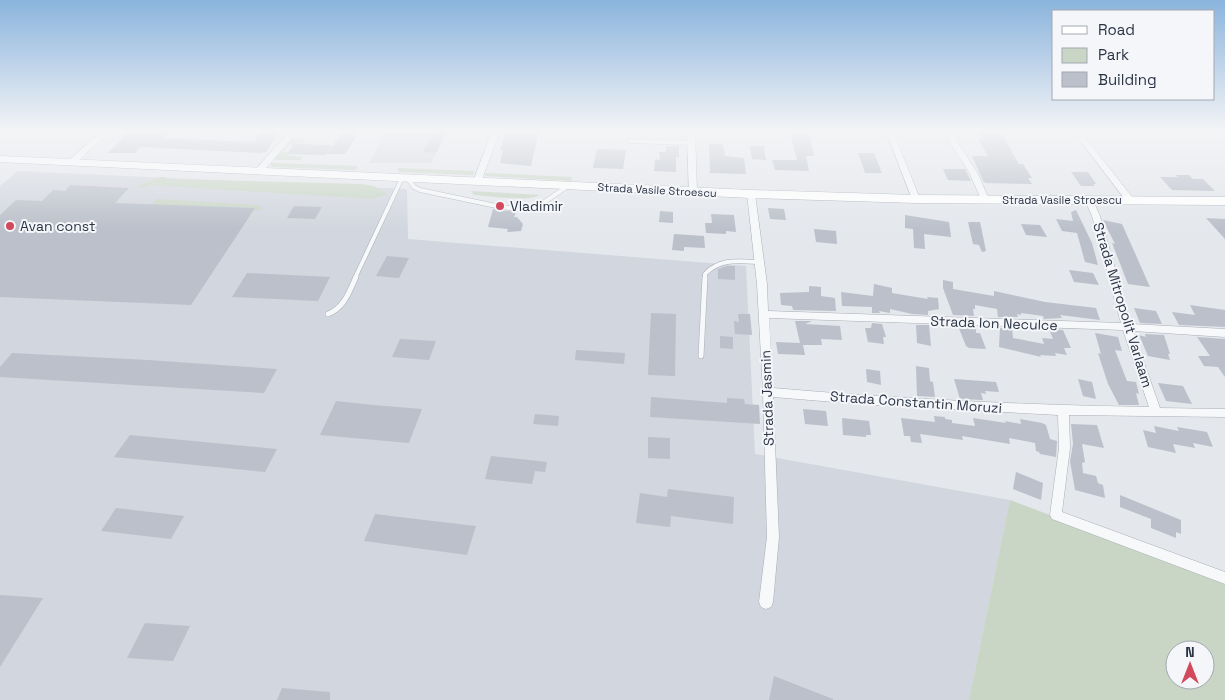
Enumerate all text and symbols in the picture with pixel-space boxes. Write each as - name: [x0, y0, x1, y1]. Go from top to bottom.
- legend: [1052, 10, 1215, 100]
- text: Road: [1098, 20, 1135, 39]
- text: Park: [1098, 45, 1129, 64]
- text: Building: [1098, 70, 1157, 89]
- street label: Strada Vasile Stroescu: [597, 180, 717, 200]
- street label: Strada Vasile Stroescu: [1002, 193, 1122, 207]
- place label: Vladimir: [510, 197, 563, 215]
- marker: Vladimir: [494, 200, 506, 212]
- place label: Avan const: [20, 217, 95, 235]
- marker: Avan const: [4, 220, 16, 232]
- street label: Strada Mitropolit Varlaam: [1089, 220, 1157, 390]
- street label: Strada Ion Neculce: [930, 312, 1058, 334]
- street label: Strada Jasmin: [756, 350, 778, 446]
- street label: Strada Constantin Moruzi: [829, 387, 1003, 417]
- north arrow: [1165, 640, 1215, 690]
- text: N: [1185, 643, 1195, 661]

